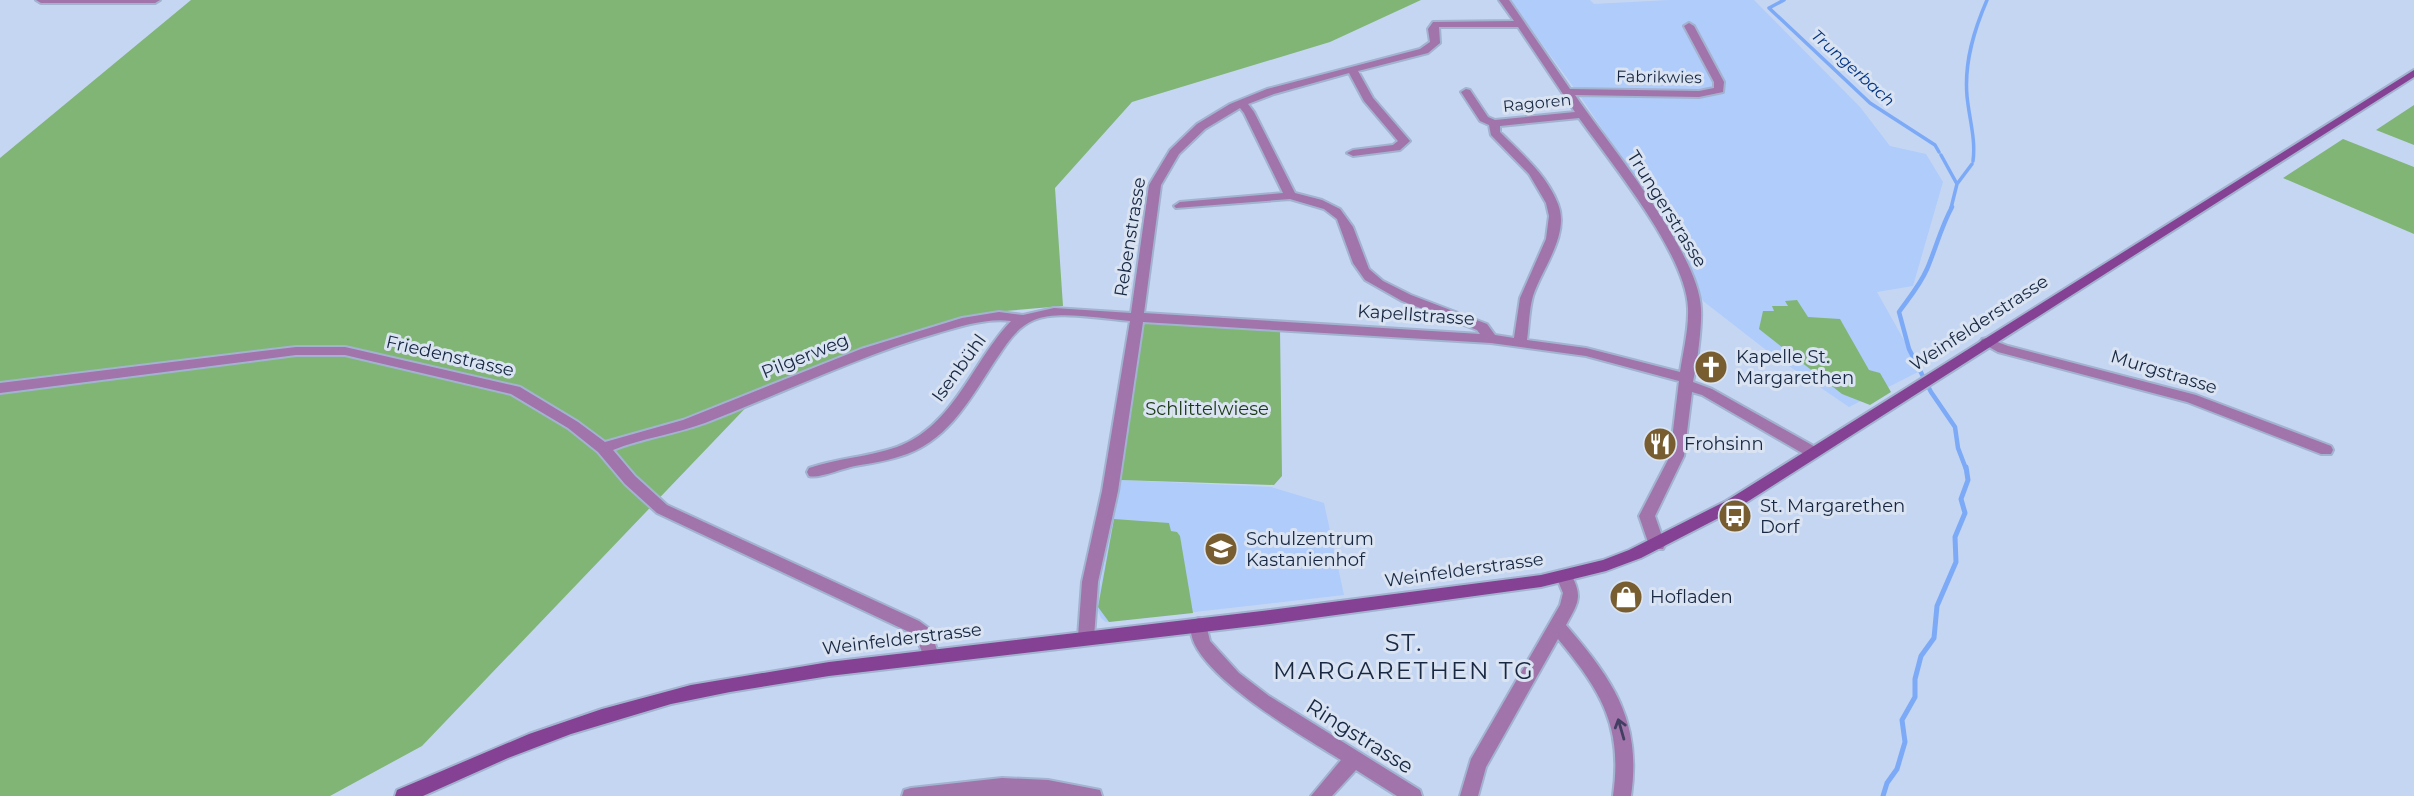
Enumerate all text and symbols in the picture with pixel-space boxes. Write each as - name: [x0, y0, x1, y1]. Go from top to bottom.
- water label: Trungerbach: [1808, 26, 1898, 110]
- street label: Fabrikwies: [1616, 67, 1702, 87]
- street label: Ragoren: [1502, 90, 1572, 116]
- street label: Trungerstrasse: [1622, 147, 1712, 272]
- street label: Rebenstrasse: [1110, 176, 1150, 298]
- street label: Weinfelderstrasse: [1906, 270, 2052, 376]
- street label: Kapellstrasse: [1357, 300, 1476, 330]
- street label: Pilgerweg: [758, 329, 852, 383]
- street label: Isenbühl: [927, 330, 991, 406]
- street label: Friedenstrasse: [384, 331, 516, 381]
- street label: Murgstrasse: [2108, 345, 2220, 399]
- place label: Kapelle St. Margarethen: [1736, 346, 1854, 389]
- church icon: Kapelle St. Margarethen: [1692, 348, 1730, 386]
- park label: Schlittelwiese: [1145, 398, 1269, 420]
- restaurant icon: Frohsinn: [1641, 425, 1679, 463]
- place label: Frohsinn: [1684, 433, 1764, 455]
- place label: St. Margarethen Dorf: [1760, 495, 1905, 538]
- bus stop icon: St. Margarethen Dorf: [1716, 497, 1754, 535]
- place label: Schulzentrum Kastanienhof: [1246, 528, 1374, 571]
- school or university icon: Schulzentrum Kastanienhof: [1202, 530, 1240, 568]
- street label: Weinfelderstrasse: [1383, 548, 1545, 592]
- shop icon: Hofladen: [1607, 578, 1645, 616]
- place label: Hofladen: [1650, 586, 1733, 608]
- street label: Weinfelderstrasse: [821, 618, 983, 660]
- district label: ST. MARGARETHEN TG: [1273, 628, 1535, 685]
- street label: Ringstrasse: [1302, 693, 1418, 779]
- one-way arrow: [1613, 718, 1626, 740]

